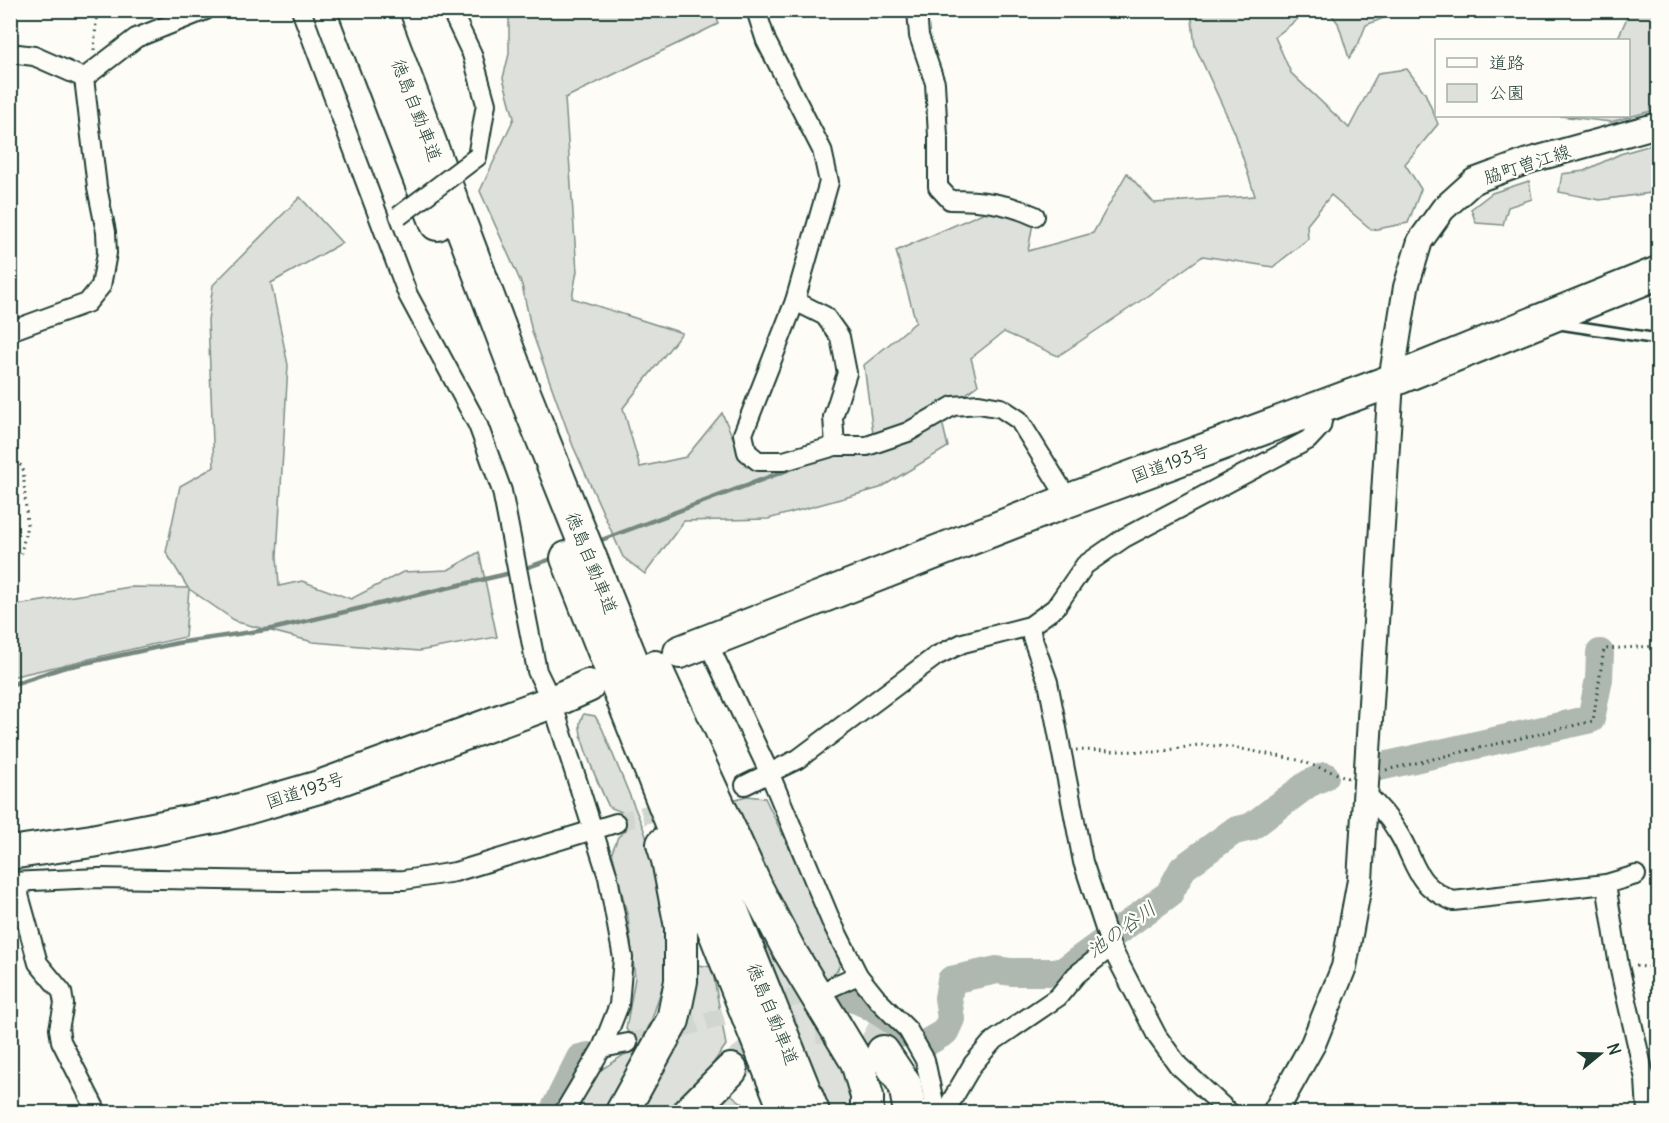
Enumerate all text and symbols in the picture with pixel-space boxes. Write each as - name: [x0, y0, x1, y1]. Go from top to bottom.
- legend: [1435, 39, 1630, 117]
- text: 道路: [1489, 51, 1525, 74]
- street label: 徳島自動車道: [387, 55, 447, 165]
- text: 公園: [1489, 81, 1525, 104]
- street label: 脇町曽江線: [1481, 139, 1573, 189]
- street label: 国道193号: [1128, 438, 1212, 488]
- street label: 徳島自動車道: [561, 509, 623, 617]
- street label: 国道193号: [263, 766, 347, 814]
- water label: 池の谷川: [1081, 895, 1161, 963]
- street label: 徳島自動車道: [742, 960, 804, 1068]
- north arrow: [1570, 1024, 1630, 1084]
- text: N: [1603, 1041, 1625, 1058]

